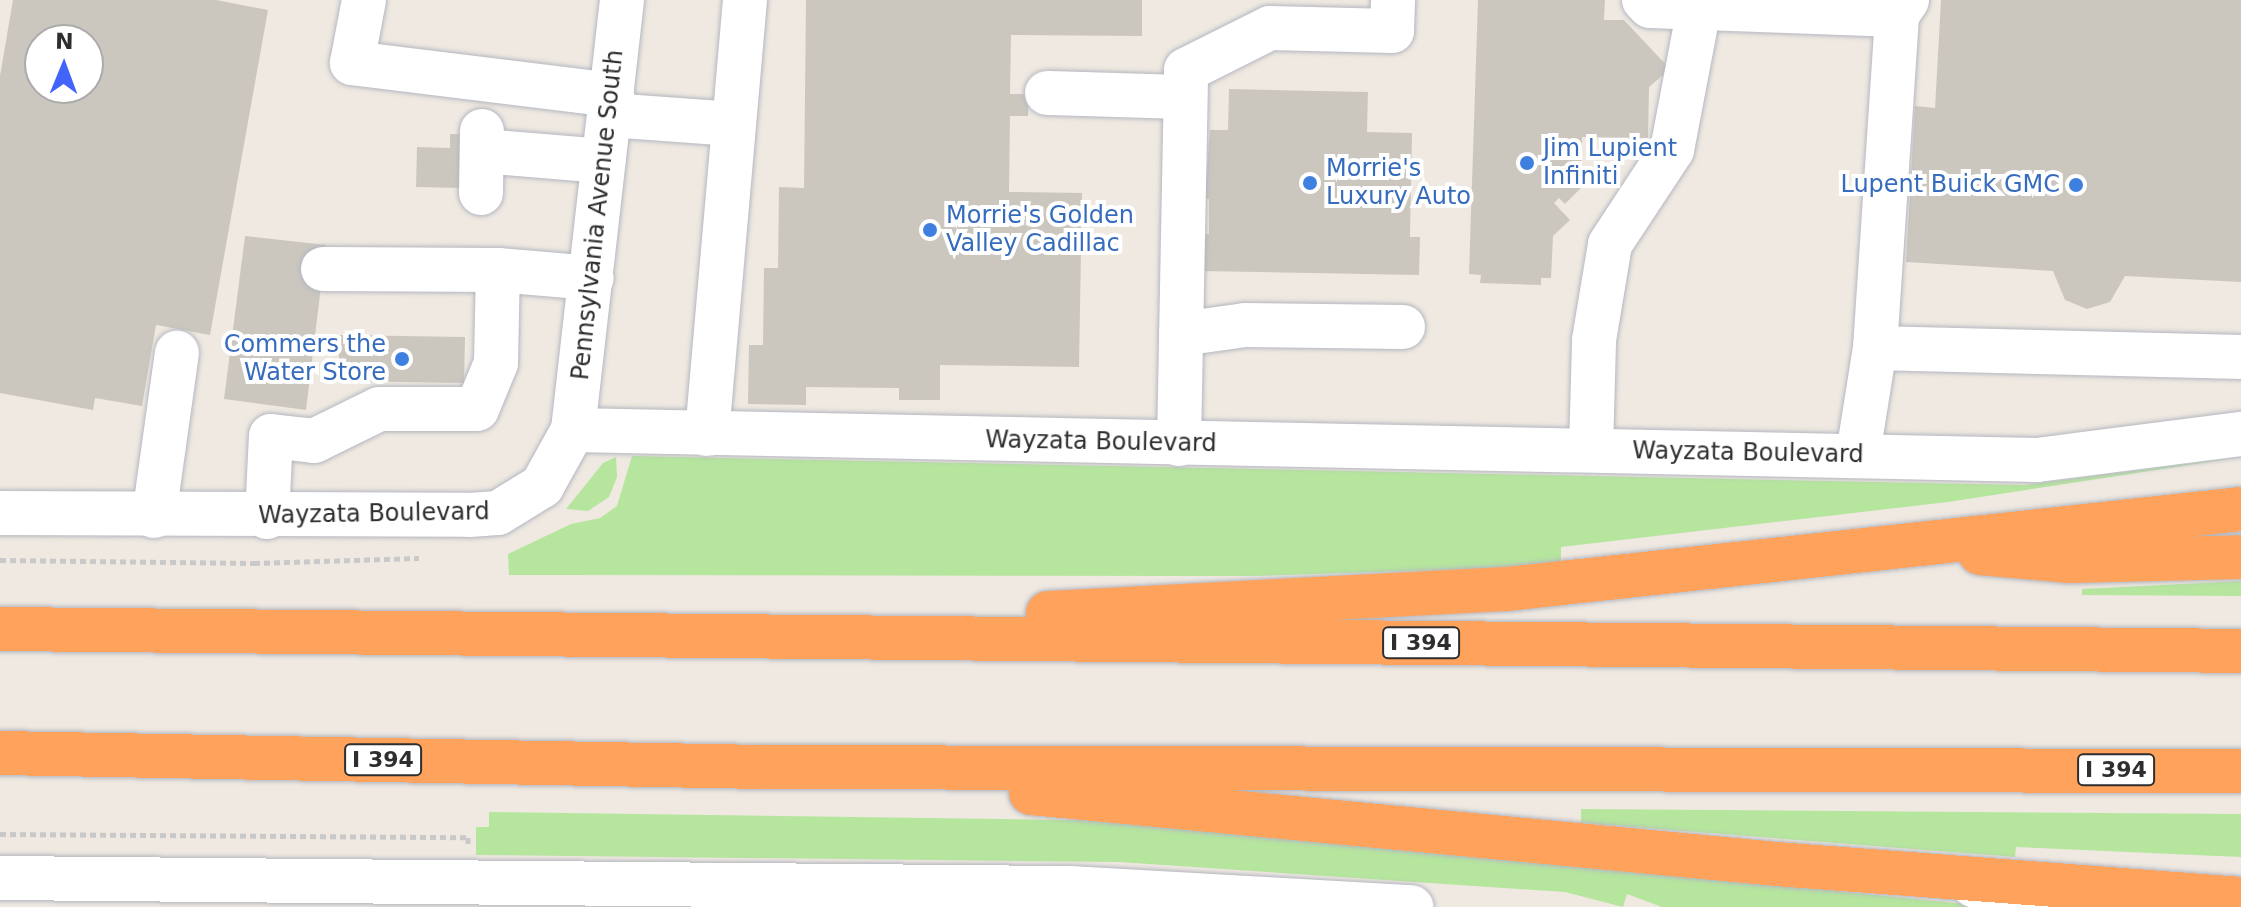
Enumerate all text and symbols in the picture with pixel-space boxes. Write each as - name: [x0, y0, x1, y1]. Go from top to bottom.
- north arrow: [24, 24, 104, 104]
- text: N: [55, 29, 74, 54]
- street label: Pennsylvania Avenue South: [566, 48, 630, 382]
- place label: Jim Lupient Infiniti: [1543, 135, 1677, 191]
- marker: Jim Lupient Infiniti: [1518, 154, 1536, 172]
- place label: Morrie's Luxury Auto: [1326, 155, 1471, 211]
- place label: Lupent Buick GMC: [1840, 171, 2060, 199]
- marker: Morrie's Luxury Auto: [1301, 174, 1319, 192]
- marker: Lupent Buick GMC: [2067, 176, 2085, 194]
- place label: Morrie's Golden Valley Cadillac: [946, 202, 1134, 258]
- marker: Morrie's Golden Valley Cadillac: [921, 221, 939, 239]
- place label: Commers the Water Store: [224, 331, 386, 387]
- marker: Commers the Water Store: [393, 350, 411, 368]
- street label: Wayzata Boulevard: [985, 426, 1217, 458]
- street label: Wayzata Boulevard: [1632, 437, 1864, 469]
- street label: Wayzata Boulevard: [258, 498, 490, 530]
- road number: I 394: [1381, 625, 1461, 661]
- road number: I 394: [343, 742, 423, 778]
- road number: I 394: [2076, 752, 2156, 788]

